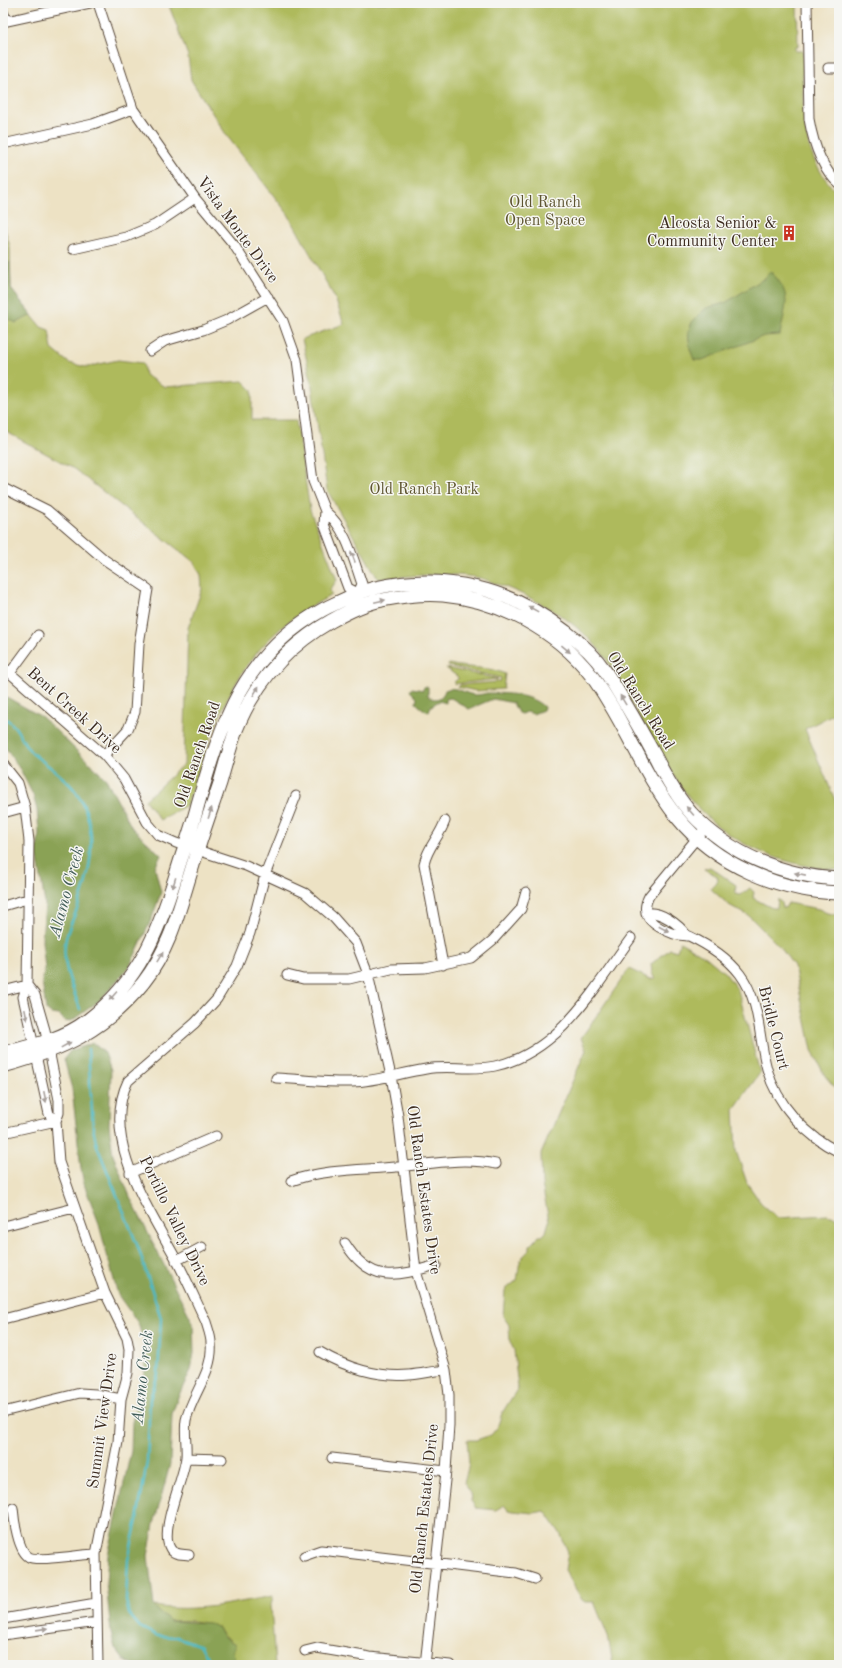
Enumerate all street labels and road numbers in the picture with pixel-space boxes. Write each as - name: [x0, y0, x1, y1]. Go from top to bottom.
- street label: Vista Monte Drive: [193, 174, 281, 286]
- street label: Old Ranch Road: [603, 649, 677, 753]
- street label: Bent Creek Drive: [24, 665, 124, 757]
- street label: Old Ranch Road: [172, 699, 224, 811]
- street label: Bridle Court: [755, 984, 791, 1072]
- street label: Old Ranch Estates Drive: [403, 1104, 443, 1276]
- street label: Portillo Valley Drive: [136, 1154, 212, 1288]
- street label: Summit View Drive: [86, 1352, 120, 1490]
- street label: Old Ranch Estates Drive: [408, 1423, 442, 1595]

